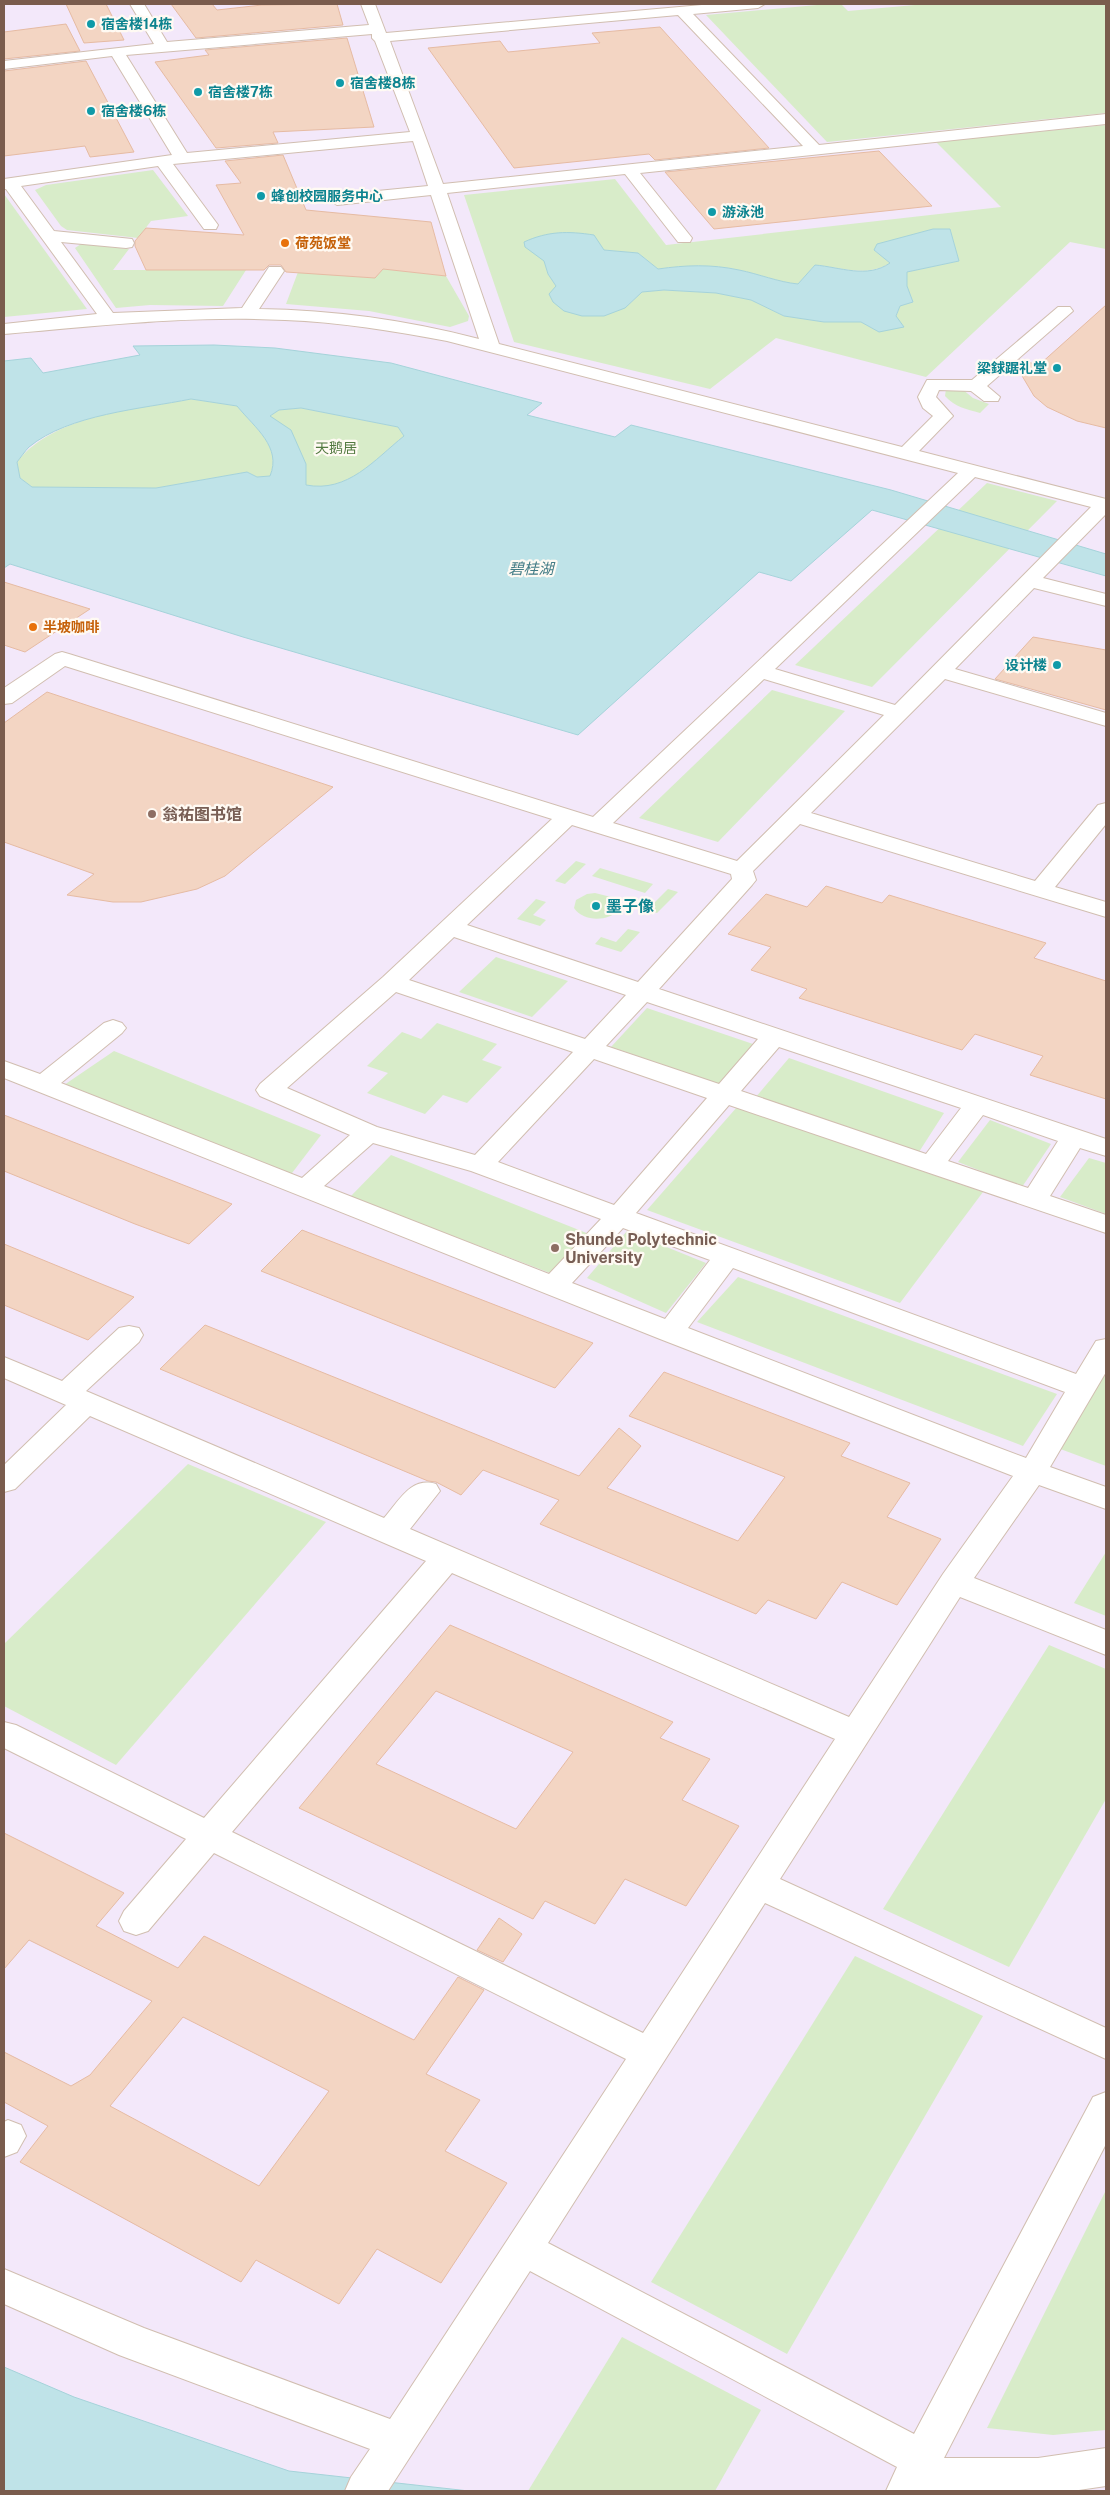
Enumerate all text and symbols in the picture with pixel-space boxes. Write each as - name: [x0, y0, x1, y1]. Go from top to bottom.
- place label: 宿舍楼14栋: [101, 16, 172, 32]
- marker: 宿舍楼14栋: [85, 18, 97, 30]
- place label: 宿舍楼8栋: [350, 75, 415, 91]
- marker: 宿舍楼8栋: [334, 77, 346, 89]
- place label: 宿舍楼7栋: [208, 84, 273, 100]
- marker: 宿舍楼7栋: [192, 86, 204, 98]
- place label: 宿舍楼6栋: [101, 103, 166, 119]
- marker: 宿舍楼6栋: [85, 105, 97, 117]
- place label: 蜂创校园服务中心: [271, 188, 383, 204]
- marker: 蜂创校园服务中心: [255, 190, 267, 202]
- place label: 游泳池: [722, 204, 764, 220]
- marker: 游泳池: [706, 206, 718, 218]
- place label: 荷苑饭堂: [295, 235, 351, 251]
- marker: 荷苑饭堂: [279, 237, 291, 249]
- place label: 梁銶踞礼堂: [977, 360, 1047, 376]
- marker: 梁銶踞礼堂: [1051, 362, 1063, 374]
- park label: 天鹅居: [315, 440, 357, 456]
- water label: 碧桂湖: [508, 560, 555, 577]
- place label: 半坡咖啡: [43, 619, 100, 635]
- marker: 半坡咖啡: [27, 621, 39, 633]
- place label: 设计楼: [1005, 657, 1047, 673]
- marker: 设计楼: [1051, 659, 1063, 671]
- place label: 翁祐图书馆: [162, 805, 242, 824]
- marker: 翁祐图书馆: [146, 808, 158, 820]
- place label: 墨子像: [606, 897, 654, 916]
- marker: 墨子像: [590, 900, 602, 912]
- place label: Shunde Polytechnic University: [565, 1230, 717, 1267]
- marker: Shunde Polytechnic University: [549, 1242, 561, 1254]

